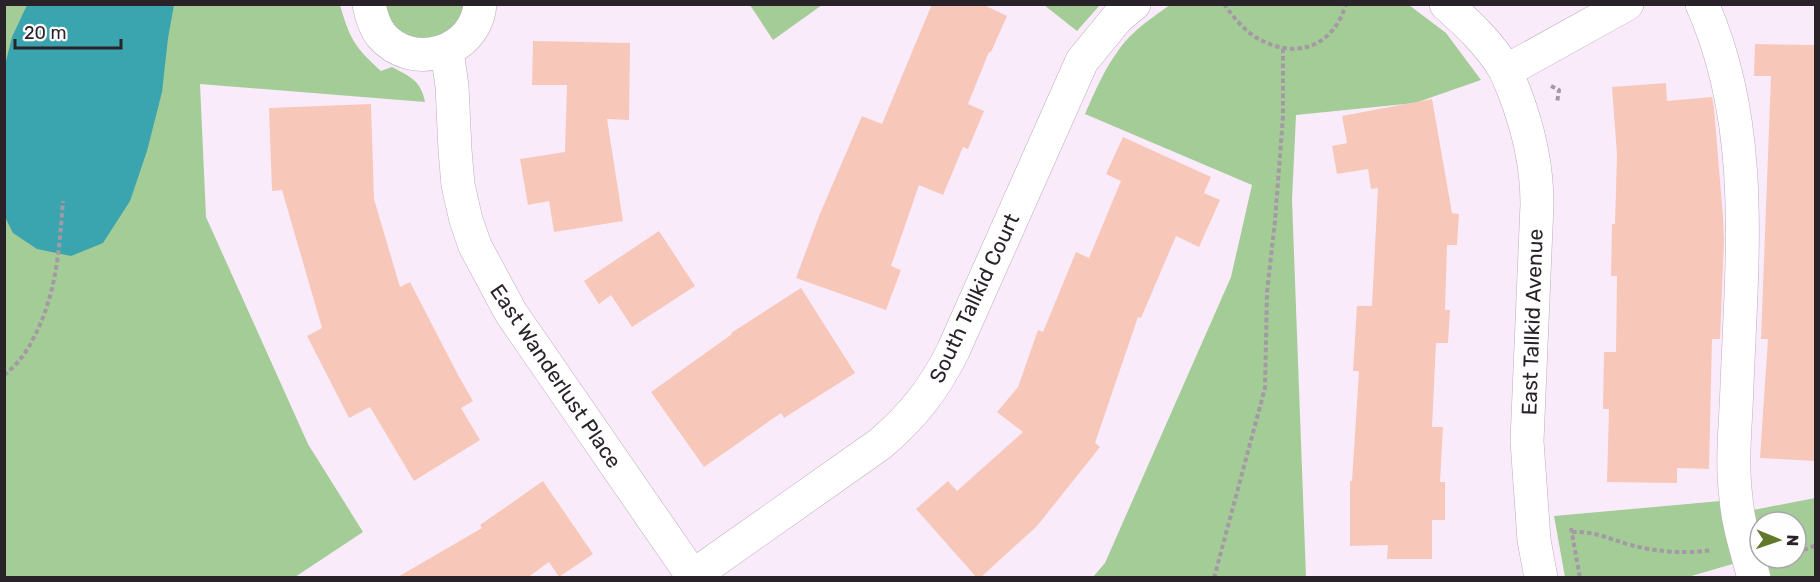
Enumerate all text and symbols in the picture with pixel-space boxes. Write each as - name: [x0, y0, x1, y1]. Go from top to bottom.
- scale bar: [15, 12, 122, 50]
- text: 20 m: [24, 22, 66, 44]
- street label: South Tallkid Court: [924, 209, 1024, 387]
- street label: East Tallkid Avenue: [1516, 228, 1548, 416]
- street label: East Wanderlust Place: [485, 279, 627, 473]
- north arrow: [1748, 510, 1808, 570]
- text: N: [1783, 534, 1802, 547]

